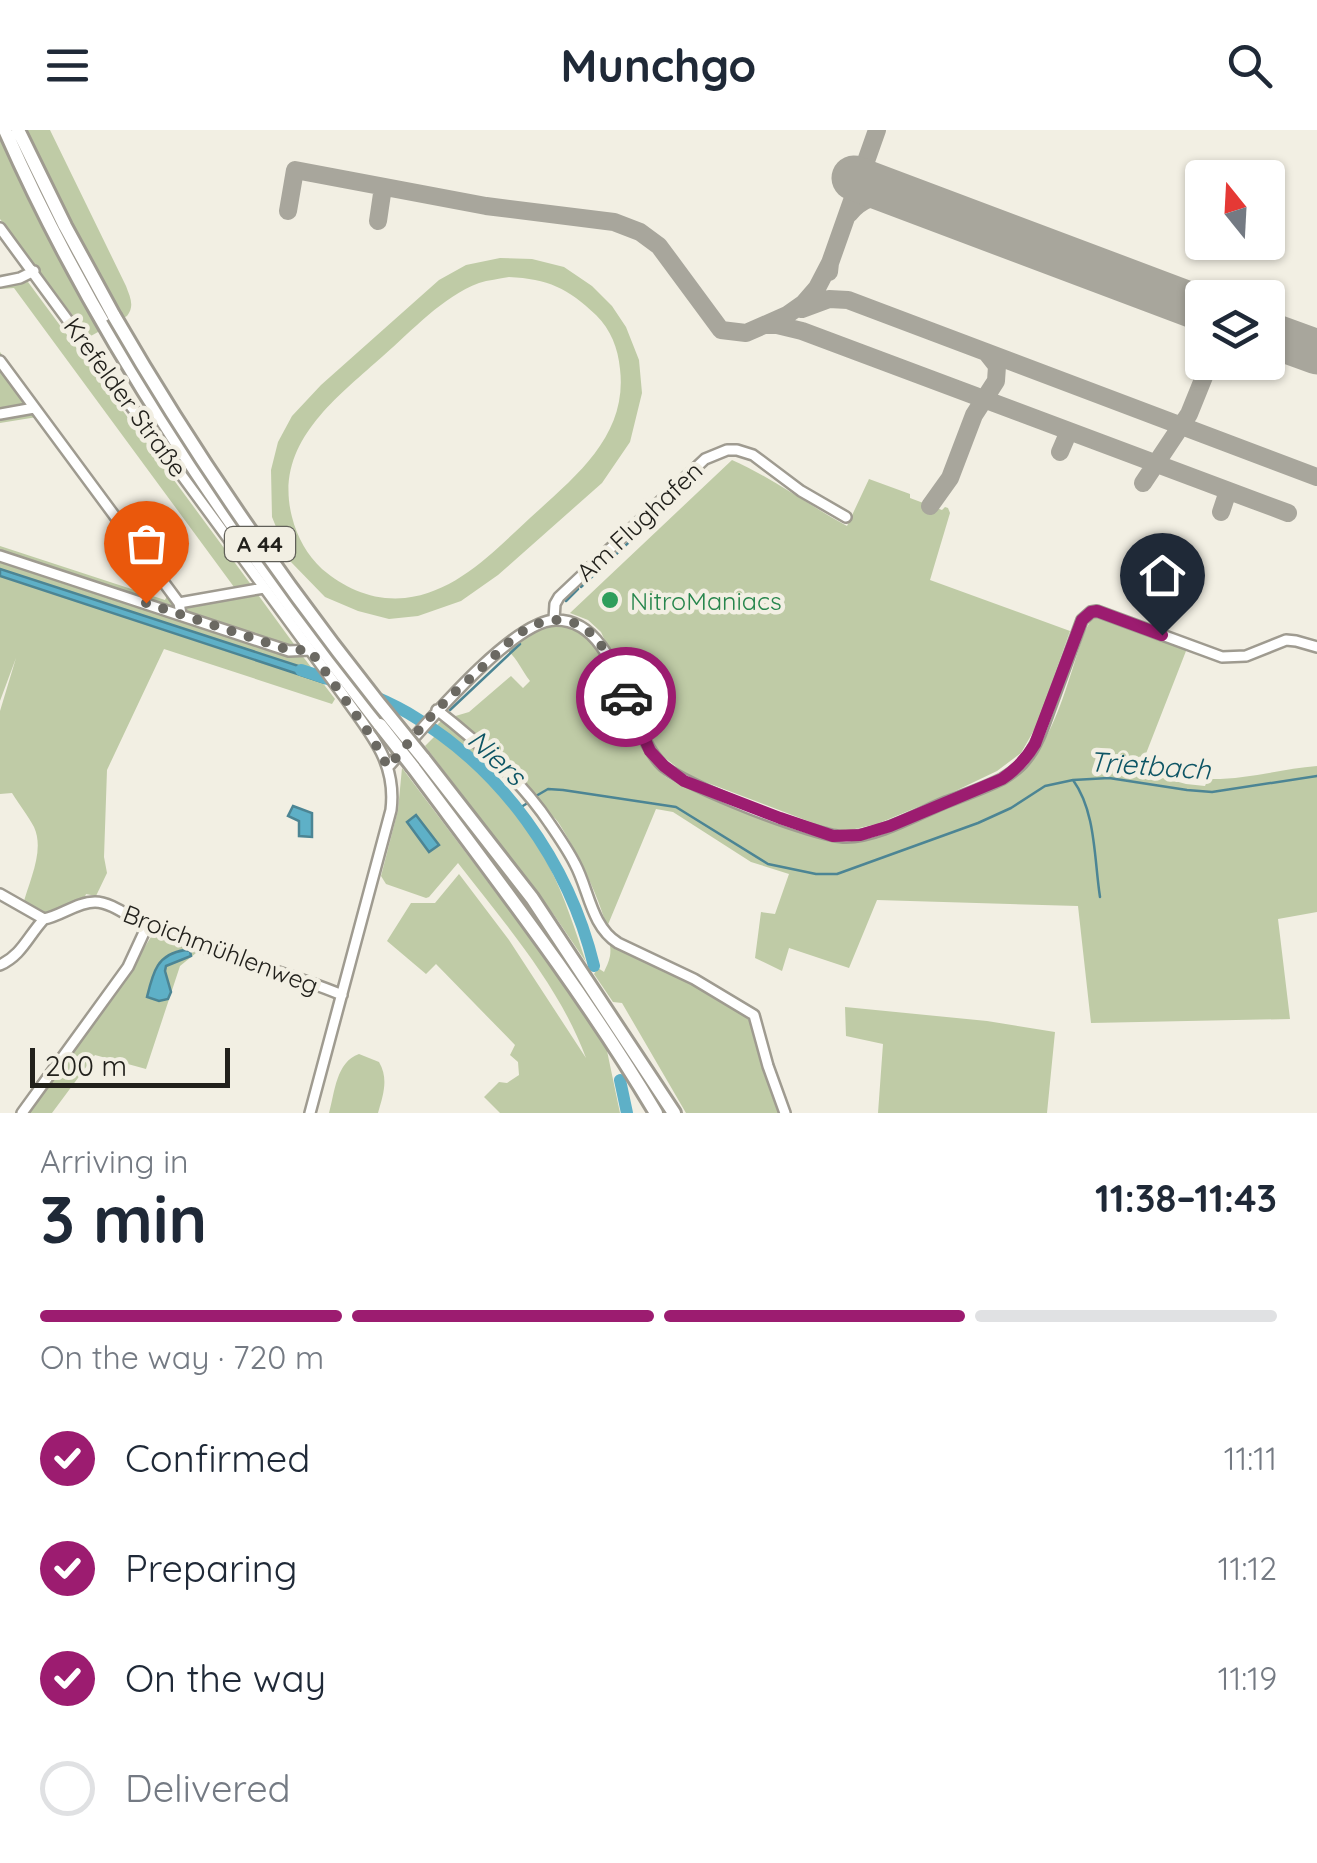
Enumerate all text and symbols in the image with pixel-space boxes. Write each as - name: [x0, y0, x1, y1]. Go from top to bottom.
- text: Munchgo: [561, 37, 756, 93]
- icon: menu: [40, 38, 95, 93]
- icon: search: [1222, 38, 1277, 93]
- north arrow: [1185, 160, 1285, 260]
- map controls: [1185, 160, 1285, 380]
- button: layers: [1185, 280, 1285, 380]
- street label: Krefelder Straße: [58, 311, 194, 483]
- street label: Am Flughafen: [570, 455, 708, 587]
- pin: [104, 501, 189, 604]
- icon: bag: [119, 516, 174, 571]
- road number: A 44: [225, 527, 295, 561]
- pin: [1120, 533, 1205, 636]
- icon: home: [1135, 548, 1190, 603]
- place label: NitroManiacs: [630, 585, 782, 616]
- marker: NitroManiacs: [599, 589, 621, 611]
- courier: [576, 647, 676, 747]
- icon: car: [599, 670, 654, 725]
- water label: Niers: [461, 722, 534, 794]
- water label: Trietbach: [1088, 743, 1213, 787]
- street label: Broichmühlenweg: [119, 898, 323, 1000]
- scale bar: [30, 1043, 230, 1088]
- text: 200 m: [45, 1048, 127, 1083]
- text: Arriving in: [40, 1141, 189, 1181]
- text: 11:38–11:43: [1095, 1174, 1277, 1222]
- text: 3 min: [40, 1178, 207, 1259]
- text: On the way · 720 m: [40, 1337, 324, 1377]
- icon: check: [40, 1431, 95, 1486]
- text: Confirmed: [125, 1434, 310, 1482]
- text: 11:11: [1224, 1438, 1277, 1478]
- icon: check: [40, 1541, 95, 1596]
- text: Preparing: [125, 1544, 297, 1592]
- text: 11:12: [1218, 1548, 1277, 1588]
- icon: check: [40, 1651, 95, 1706]
- text: On the way: [125, 1654, 326, 1702]
- text: 11:19: [1218, 1658, 1277, 1698]
- text: Delivered: [125, 1764, 291, 1812]

